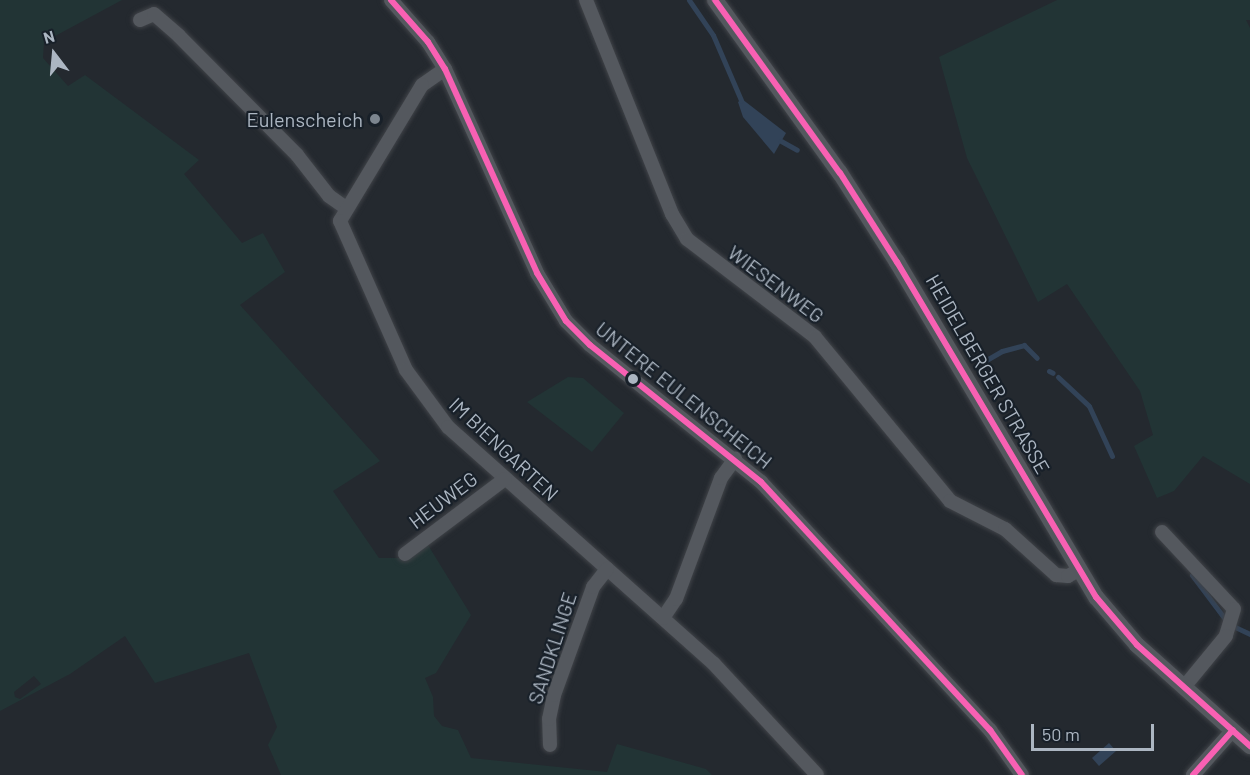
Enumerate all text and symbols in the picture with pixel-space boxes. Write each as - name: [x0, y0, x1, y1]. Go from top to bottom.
- north arrow: [24, 24, 84, 84]
- text: N: [41, 26, 57, 47]
- place label: Eulenscheich: [247, 107, 363, 131]
- marker: Eulenscheich: [368, 112, 382, 126]
- street label: WIESENWEG: [723, 240, 829, 328]
- street label: HEIDELBERGER STRASSE: [921, 270, 1055, 478]
- street label: UNTERE EULENSCHEICH: [591, 317, 777, 473]
- unlabelled marker: [627, 373, 639, 385]
- street label: IM BIENGARTEN: [444, 392, 564, 506]
- street label: HEUWEG: [404, 466, 482, 534]
- street label: SANDKLINGE: [523, 589, 581, 707]
- scale bar: [1034, 712, 1157, 750]
- text: 50 m: [1042, 723, 1080, 745]

